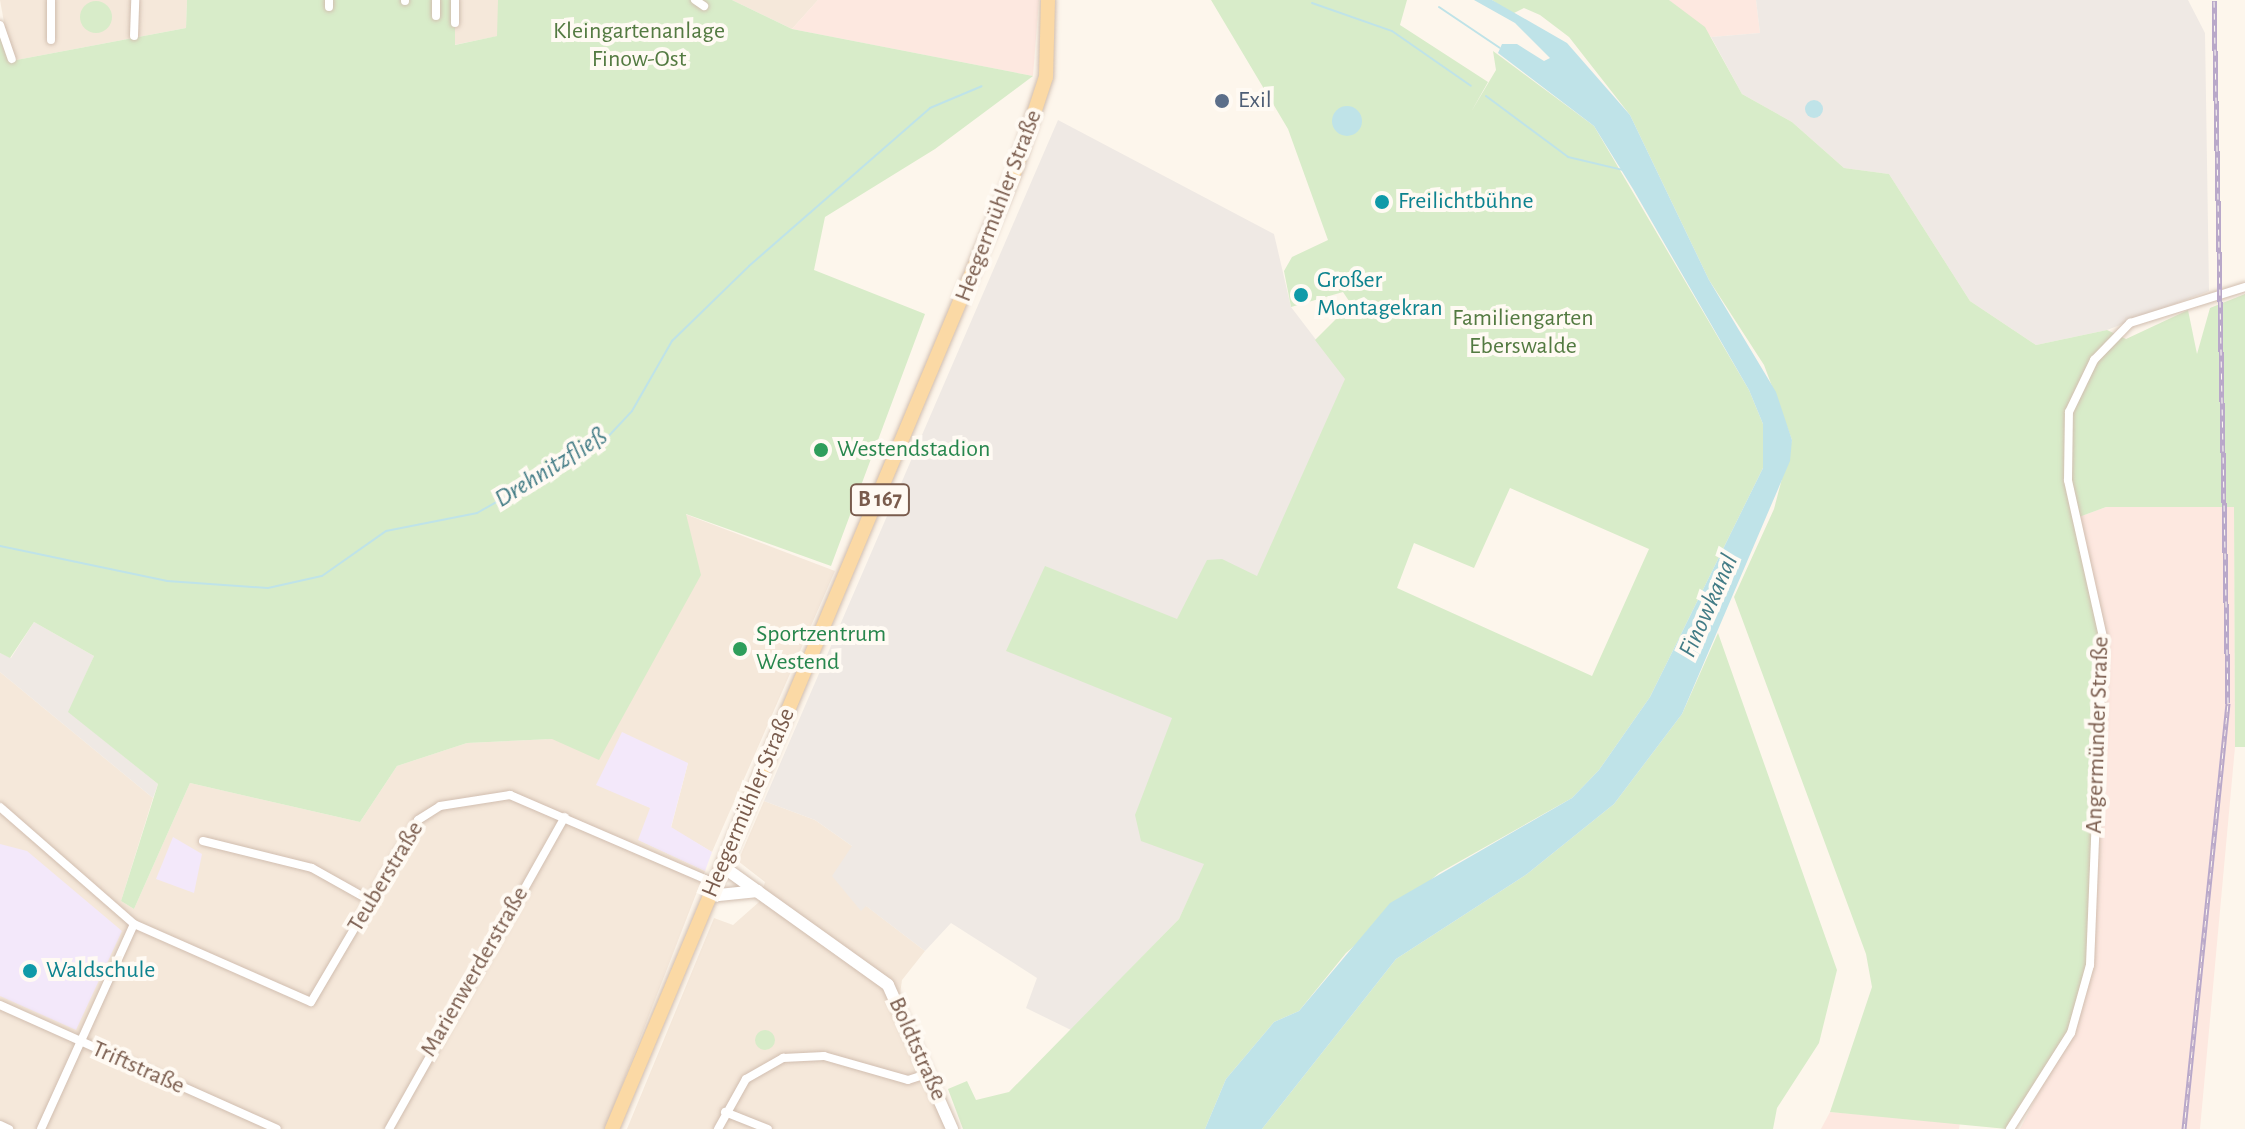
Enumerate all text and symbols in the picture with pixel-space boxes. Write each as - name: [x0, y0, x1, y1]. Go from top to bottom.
- park label: Kleingartenanlage Finow-Ost: [553, 18, 725, 74]
- place label: Exil: [1238, 87, 1272, 115]
- marker: Exil: [1213, 92, 1231, 110]
- street label: Heegermühler Straße: [949, 106, 1049, 306]
- place label: Freilichtbühne: [1398, 188, 1534, 216]
- marker: Freilichtbühne: [1373, 193, 1391, 211]
- place label: Großer Montagekran: [1317, 267, 1443, 323]
- marker: Großer Montagekran: [1292, 286, 1310, 304]
- park label: Familiengarten Eberswalde: [1452, 305, 1594, 361]
- water label: Drehnitzfließ: [489, 421, 613, 515]
- place label: Westendstadion: [837, 436, 990, 464]
- marker: Westendstadion: [812, 441, 830, 459]
- road number: B 167: [848, 482, 912, 518]
- water label: Finowkanal: [1672, 549, 1746, 663]
- place label: Sportzentrum Westend: [756, 621, 886, 677]
- street label: Angermünder Straße: [2080, 636, 2116, 834]
- marker: Sportzentrum Westend: [731, 640, 749, 658]
- street label: Heegermühler Straße: [696, 704, 802, 902]
- street label: Teuberstraße: [342, 816, 430, 938]
- street label: Marienwerderstraße: [415, 882, 535, 1062]
- place label: Waldschule: [46, 957, 155, 985]
- marker: Waldschule: [21, 962, 39, 980]
- street label: Boldtstraße: [881, 993, 953, 1105]
- street label: Triftstraße: [87, 1035, 189, 1101]

